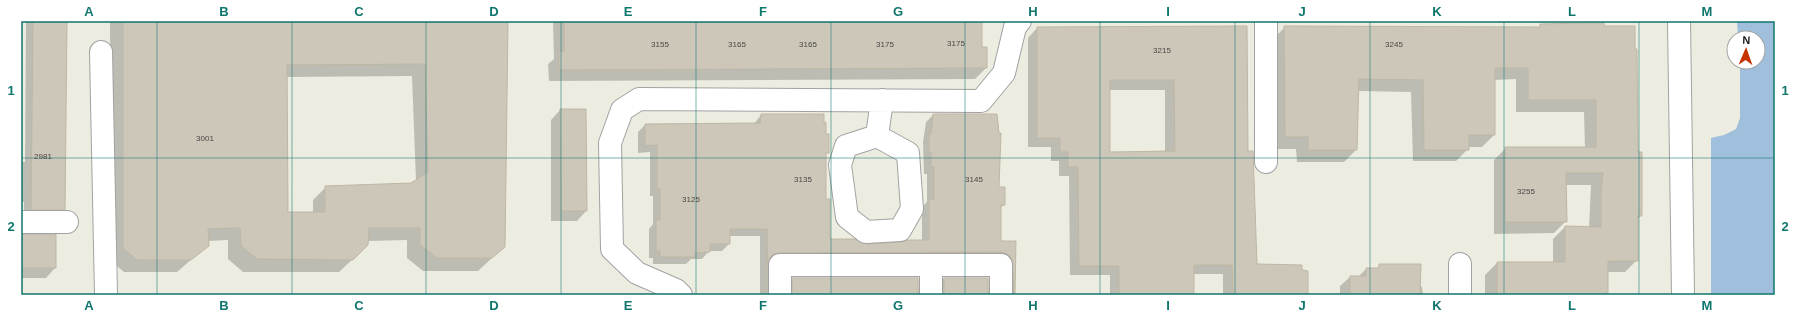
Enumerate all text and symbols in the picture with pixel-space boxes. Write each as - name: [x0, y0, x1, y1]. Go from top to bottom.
- text: A: [84, 4, 94, 19]
- text: B: [219, 4, 229, 19]
- text: C: [354, 4, 364, 19]
- text: D: [489, 4, 499, 19]
- text: E: [624, 4, 633, 19]
- text: F: [759, 4, 767, 19]
- text: G: [893, 4, 903, 19]
- text: H: [1028, 4, 1038, 19]
- text: I: [1166, 4, 1170, 19]
- text: J: [1298, 4, 1306, 19]
- text: K: [1432, 4, 1442, 19]
- text: L: [1568, 4, 1576, 19]
- text: M: [1702, 4, 1712, 19]
- north arrow: [1726, 30, 1766, 70]
- text: N: [1742, 34, 1751, 46]
- house number: 3175: [947, 39, 965, 48]
- house number: 3155: [651, 40, 669, 49]
- house number: 3165: [728, 40, 746, 49]
- house number: 3165: [799, 40, 817, 49]
- house number: 3175: [876, 40, 894, 49]
- house number: 3245: [1385, 40, 1403, 49]
- house number: 3215: [1153, 46, 1171, 55]
- text: 1: [7, 83, 15, 98]
- text: 1: [1781, 83, 1789, 98]
- house number: 3001: [196, 134, 214, 143]
- house number: 2981: [34, 152, 52, 161]
- house number: 3135: [794, 175, 812, 184]
- house number: 3145: [965, 175, 983, 184]
- house number: 3255: [1517, 187, 1535, 196]
- house number: 3125: [682, 195, 700, 204]
- text: 2: [7, 219, 15, 234]
- text: 2: [1781, 219, 1789, 234]
- text: A: [84, 298, 94, 313]
- text: B: [219, 298, 229, 313]
- text: C: [354, 298, 364, 313]
- text: D: [489, 298, 499, 313]
- text: E: [624, 298, 633, 313]
- text: F: [759, 298, 767, 313]
- text: G: [893, 298, 903, 313]
- text: H: [1028, 298, 1038, 313]
- text: I: [1166, 298, 1170, 313]
- text: J: [1298, 298, 1306, 313]
- text: K: [1432, 298, 1442, 313]
- text: L: [1568, 298, 1576, 313]
- text: M: [1702, 298, 1712, 313]

